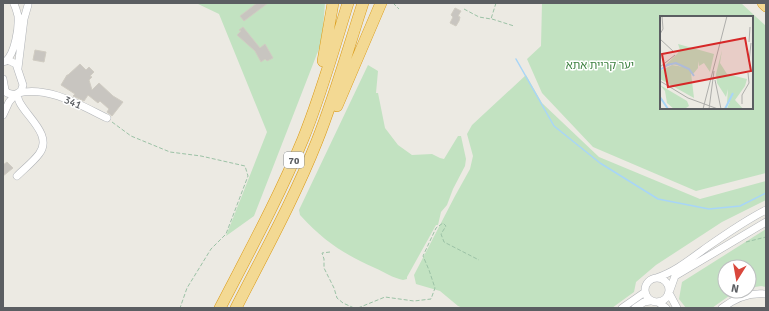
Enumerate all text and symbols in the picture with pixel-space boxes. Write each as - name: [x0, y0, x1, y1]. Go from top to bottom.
- inset map: [660, 16, 753, 109]
- park label: יער קריית אתא: [566, 59, 634, 72]
- street label: 341: [62, 93, 84, 112]
- road number: 70: [284, 152, 304, 168]
- north arrow: [717, 259, 757, 299]
- text: N: [730, 281, 740, 295]

